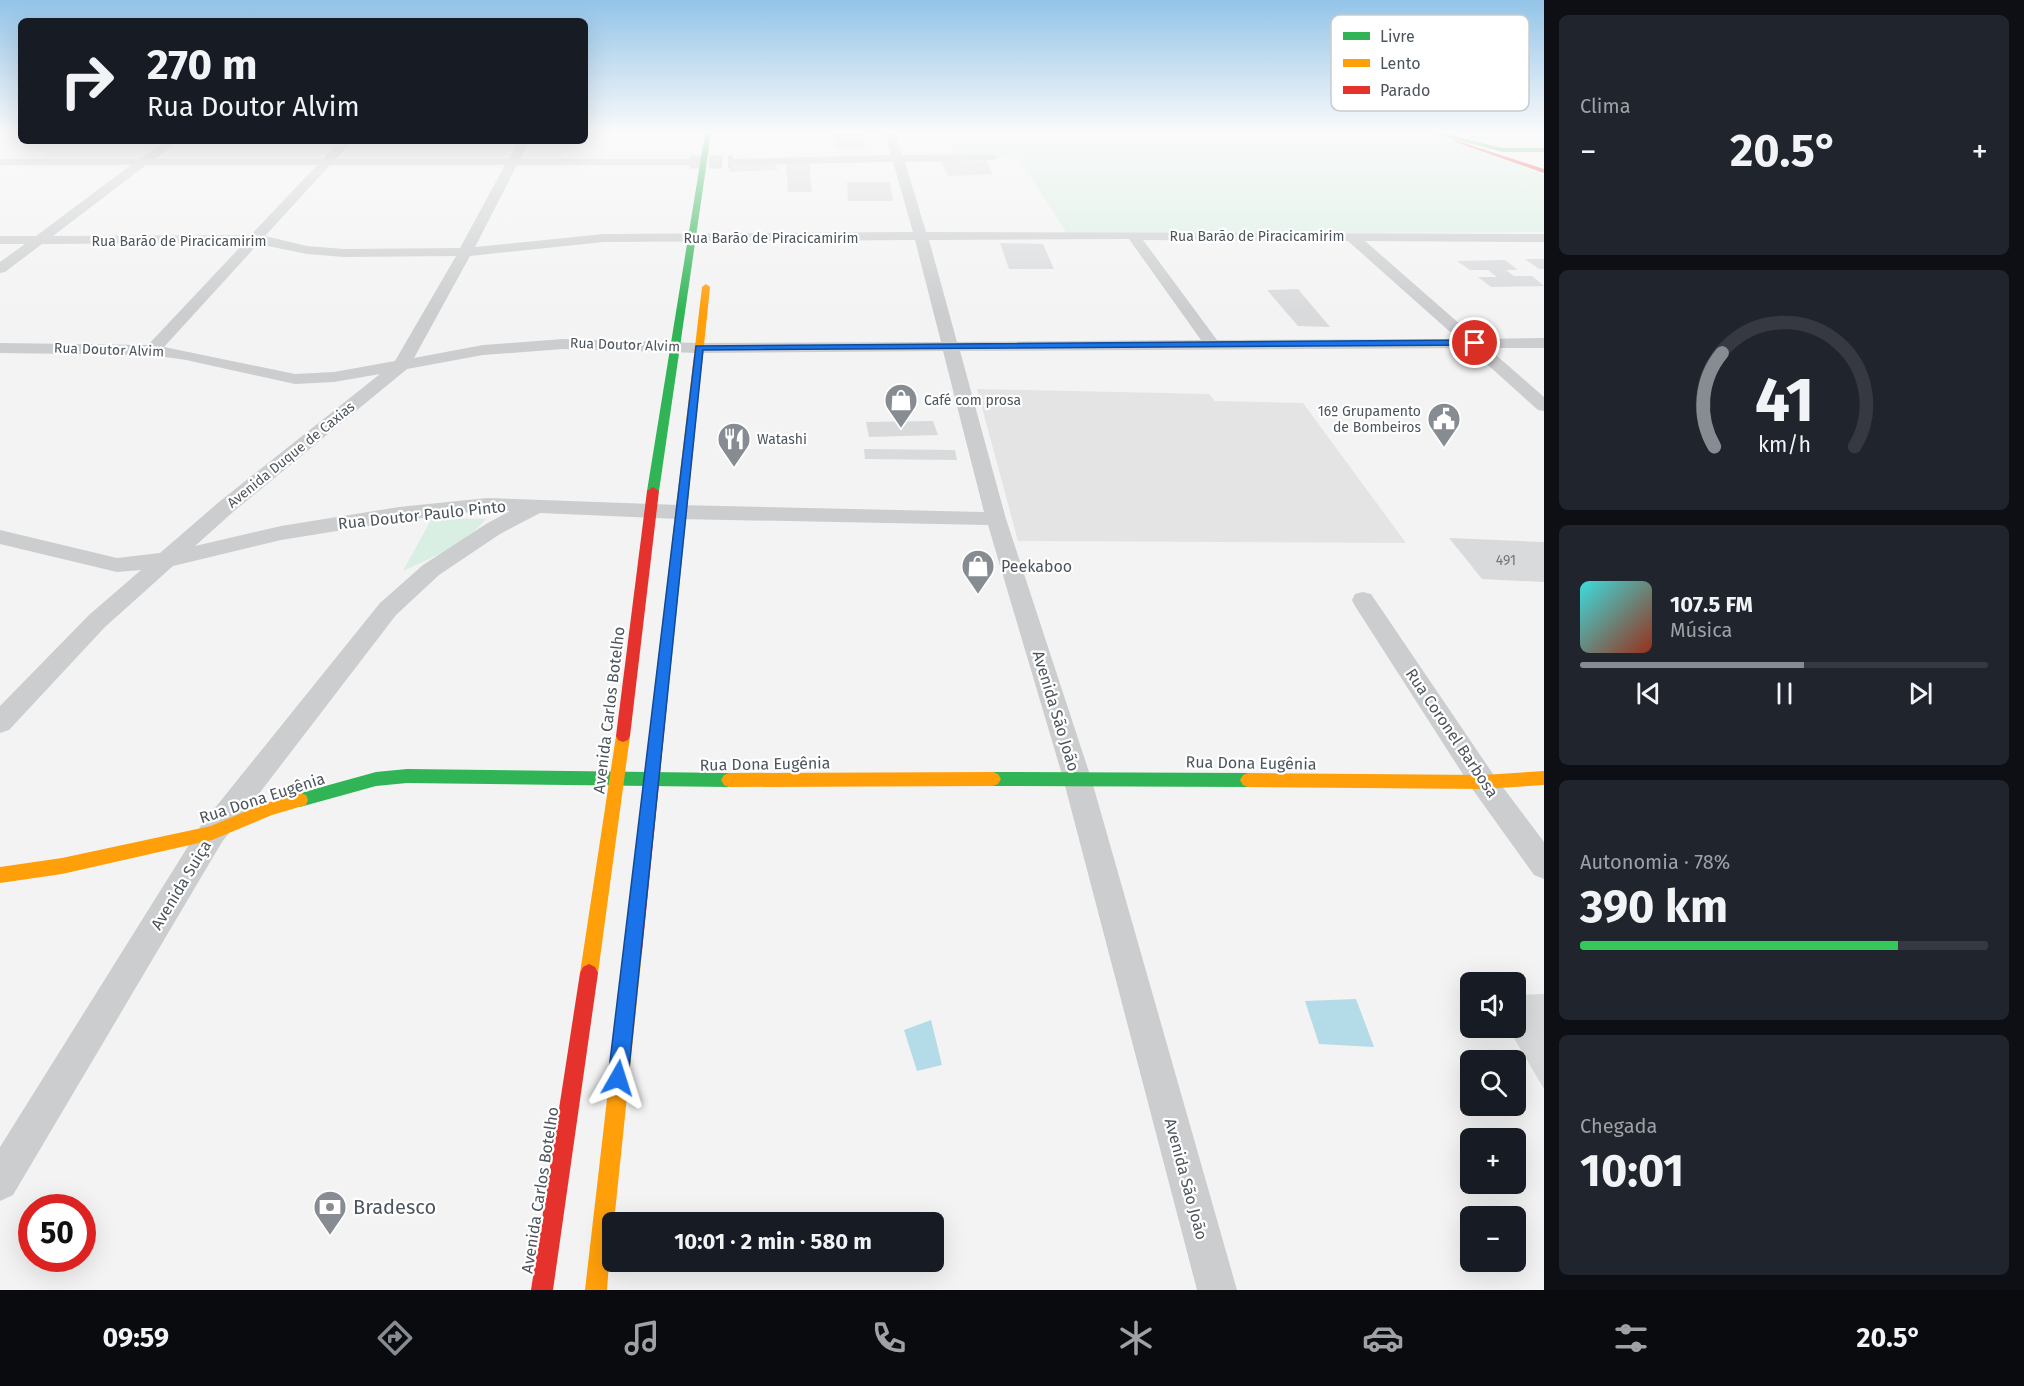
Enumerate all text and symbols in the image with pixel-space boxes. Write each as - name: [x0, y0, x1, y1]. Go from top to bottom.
- legend: [1331, 15, 1529, 111]
- text: Livre: [1380, 27, 1415, 46]
- text: 270 m: [147, 40, 258, 90]
- icon: right: [48, 42, 126, 120]
- text: Lento: [1380, 54, 1421, 73]
- text: Parado: [1380, 81, 1430, 100]
- text: Rua Doutor Alvim: [147, 91, 360, 123]
- text: Clima: [1580, 94, 1631, 118]
- text: 20.5°: [1730, 124, 1838, 178]
- text: −: [1580, 132, 1597, 172]
- text: +: [1972, 132, 1988, 172]
- street label: Rua Barão de Piracicamirim: [1170, 228, 1344, 245]
- street label: Rua Barão de Piracicamirim: [684, 230, 858, 247]
- street label: Rua Barão de Piracicamirim: [92, 233, 266, 250]
- pin: [1449, 317, 1500, 368]
- icon: arrive: [1458, 326, 1491, 359]
- street label: Rua Doutor Alvim: [570, 335, 680, 355]
- street label: Rua Doutor Alvim: [54, 340, 164, 360]
- text: 41: [1754, 363, 1814, 438]
- shop icon: Café com prosa: [883, 382, 919, 429]
- place label: Café com prosa: [924, 392, 1021, 409]
- street label: Avenida Duque de Caxias: [224, 398, 359, 512]
- public building icon: 16º Grupamento de Bombeiros: [1426, 401, 1462, 448]
- place label: 16º Grupamento de Bombeiros: [1318, 403, 1421, 436]
- restaurant icon: Watashi: [716, 421, 752, 468]
- place label: Watashi: [757, 431, 807, 448]
- text: km/h: [1757, 432, 1811, 458]
- street label: Rua Doutor Paulo Pinto: [337, 497, 507, 533]
- shop icon: Peekaboo: [960, 548, 996, 595]
- house number: 491: [1496, 552, 1516, 569]
- place label: Peekaboo: [1001, 557, 1072, 576]
- text: 107.5 FM: [1670, 591, 1753, 618]
- text: Música: [1670, 618, 1732, 642]
- street label: Avenida Carlos Botelho: [589, 625, 629, 795]
- street label: Avenida São João: [1029, 648, 1083, 774]
- street label: Rua Coronel Barbosa: [1402, 665, 1502, 801]
- icon: previous: [1632, 677, 1665, 710]
- icon: pause: [1768, 677, 1801, 710]
- icon: next: [1904, 677, 1937, 710]
- street label: Rua Dona Eugênia: [1185, 752, 1317, 774]
- street label: Rua Dona Eugênia: [699, 753, 831, 775]
- street label: Rua Dona Eugênia: [197, 769, 327, 827]
- street label: Avenida Suiça: [147, 837, 216, 934]
- text: Autonomia · 78%: [1580, 850, 1730, 874]
- text: 390 km: [1580, 880, 1728, 934]
- map controls: [1460, 972, 1526, 1272]
- button: sound: [1460, 972, 1526, 1038]
- position arrow: [586, 1046, 650, 1110]
- button: search: [1460, 1050, 1526, 1116]
- street label: Avenida Carlos Botelho: [517, 1105, 563, 1275]
- text: Chegada: [1580, 1114, 1657, 1138]
- street label: Avenida São João: [1161, 1116, 1211, 1242]
- button: +: [1460, 1128, 1526, 1194]
- text: 10:01: [1580, 1144, 1684, 1198]
- bank icon: Bradesco: [312, 1189, 348, 1236]
- speed limit sign: 50: [18, 1194, 96, 1272]
- place label: Bradesco: [353, 1195, 436, 1219]
- button: −: [1460, 1206, 1526, 1272]
- text: 10:01 · 2 min · 580 m: [674, 1228, 872, 1255]
- icon: directions: [374, 1317, 416, 1359]
- icon: music: [621, 1317, 663, 1359]
- icon: phone: [868, 1317, 910, 1359]
- icon: climate: [1115, 1317, 1157, 1359]
- icon: car: [1362, 1317, 1404, 1359]
- icon: filters: [1610, 1317, 1652, 1359]
- text: 09:59: [103, 1322, 169, 1354]
- text: 20.5°: [1857, 1322, 1921, 1354]

